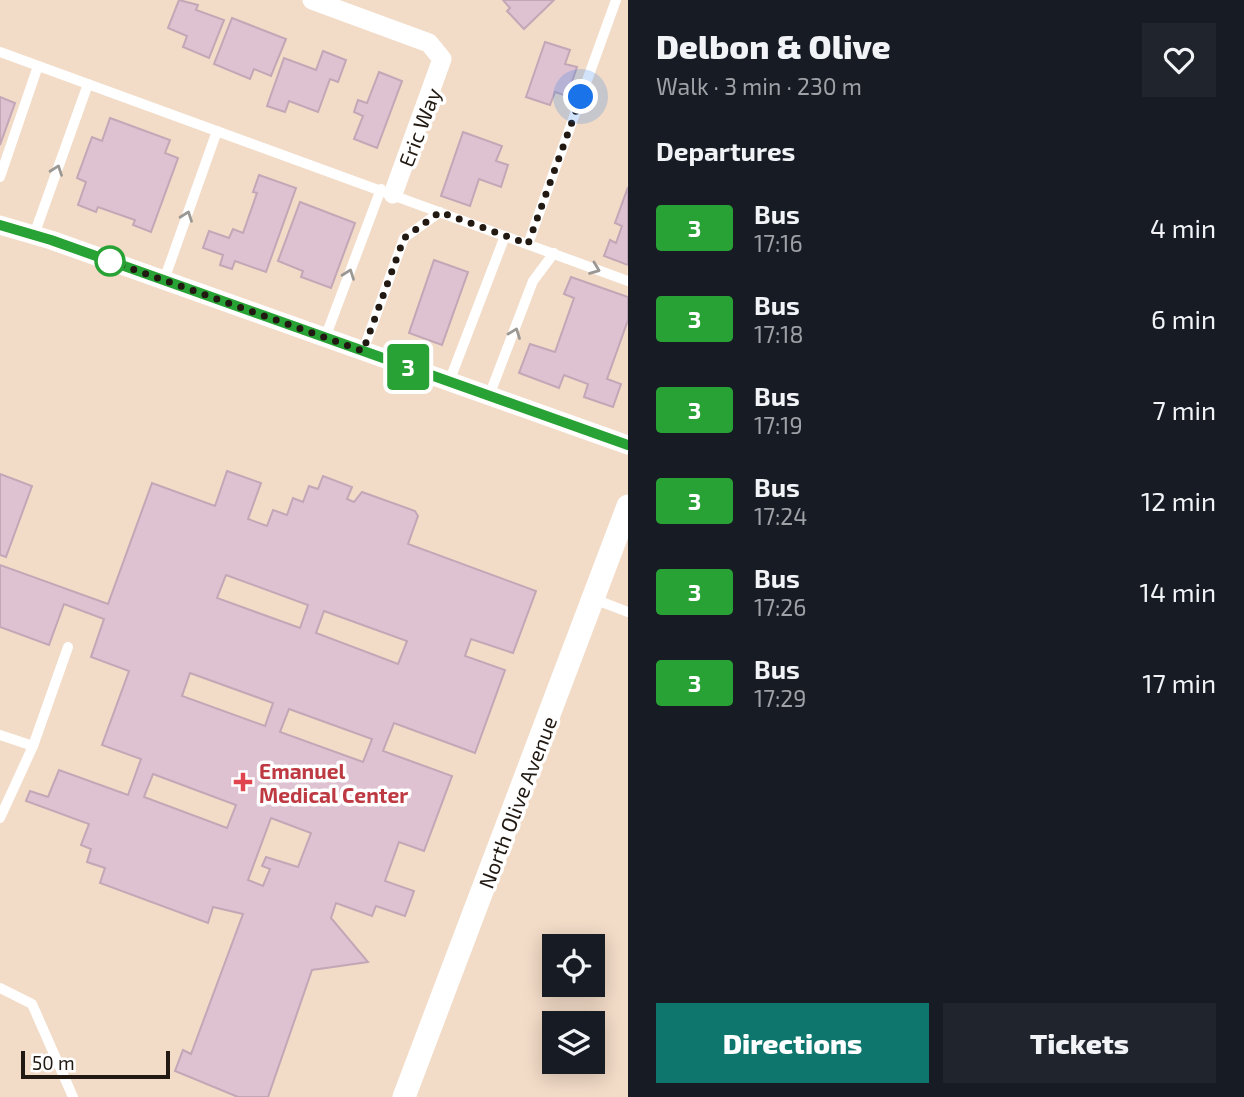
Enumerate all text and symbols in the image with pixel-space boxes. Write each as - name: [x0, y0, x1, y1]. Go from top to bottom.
- button: heart: [1142, 23, 1216, 97]
- text: Delbon & Olive: [656, 26, 891, 66]
- text: Walk · 3 min · 230 m: [656, 72, 862, 100]
- your location: [563, 79, 598, 114]
- street label: Eric Way: [393, 84, 445, 170]
- text: Departures: [656, 135, 795, 166]
- one-way arrow: [49, 165, 63, 177]
- text: Bus: [754, 198, 800, 229]
- one-way arrow: [178, 210, 192, 222]
- text: 4 min: [1150, 212, 1216, 243]
- text: 3: [688, 213, 701, 242]
- text: 17:16: [754, 229, 803, 257]
- unlabelled marker: [95, 246, 125, 276]
- one-way arrow: [589, 261, 601, 275]
- one-way arrow: [341, 268, 355, 280]
- text: Bus: [754, 289, 800, 320]
- text: 6 min: [1151, 303, 1216, 334]
- text: 3: [688, 304, 701, 333]
- text: 17:18: [754, 320, 803, 348]
- one-way arrow: [506, 327, 520, 339]
- line badge: 3: [385, 344, 431, 390]
- text: 3: [401, 352, 415, 381]
- text: Bus: [754, 380, 800, 411]
- text: 7 min: [1153, 394, 1216, 425]
- text: 3: [688, 395, 701, 424]
- text: 17:19: [754, 411, 803, 439]
- text: Bus: [754, 471, 800, 502]
- text: 12 min: [1141, 485, 1216, 516]
- text: 3: [688, 486, 701, 515]
- text: 17:24: [754, 502, 807, 530]
- text: Bus: [754, 562, 800, 593]
- text: 14 min: [1140, 576, 1216, 607]
- text: 3: [688, 577, 701, 606]
- text: 17:26: [754, 593, 806, 621]
- text: Bus: [754, 653, 800, 684]
- text: 17 min: [1142, 667, 1216, 698]
- text: 3: [688, 668, 701, 697]
- text: 17:29: [754, 684, 806, 712]
- street label: North Olive Avenue: [473, 712, 561, 892]
- place label: Emanuel Medical Center: [259, 758, 408, 807]
- marker: Emanuel Medical Center: [233, 772, 253, 792]
- map controls: [542, 934, 605, 1074]
- button: locate: [542, 934, 605, 997]
- button: Directions: [656, 1003, 929, 1083]
- button: Tickets: [943, 1003, 1216, 1083]
- button: layers: [542, 1011, 605, 1074]
- scale bar: [21, 1048, 170, 1080]
- text: 50 m: [32, 1051, 75, 1074]

